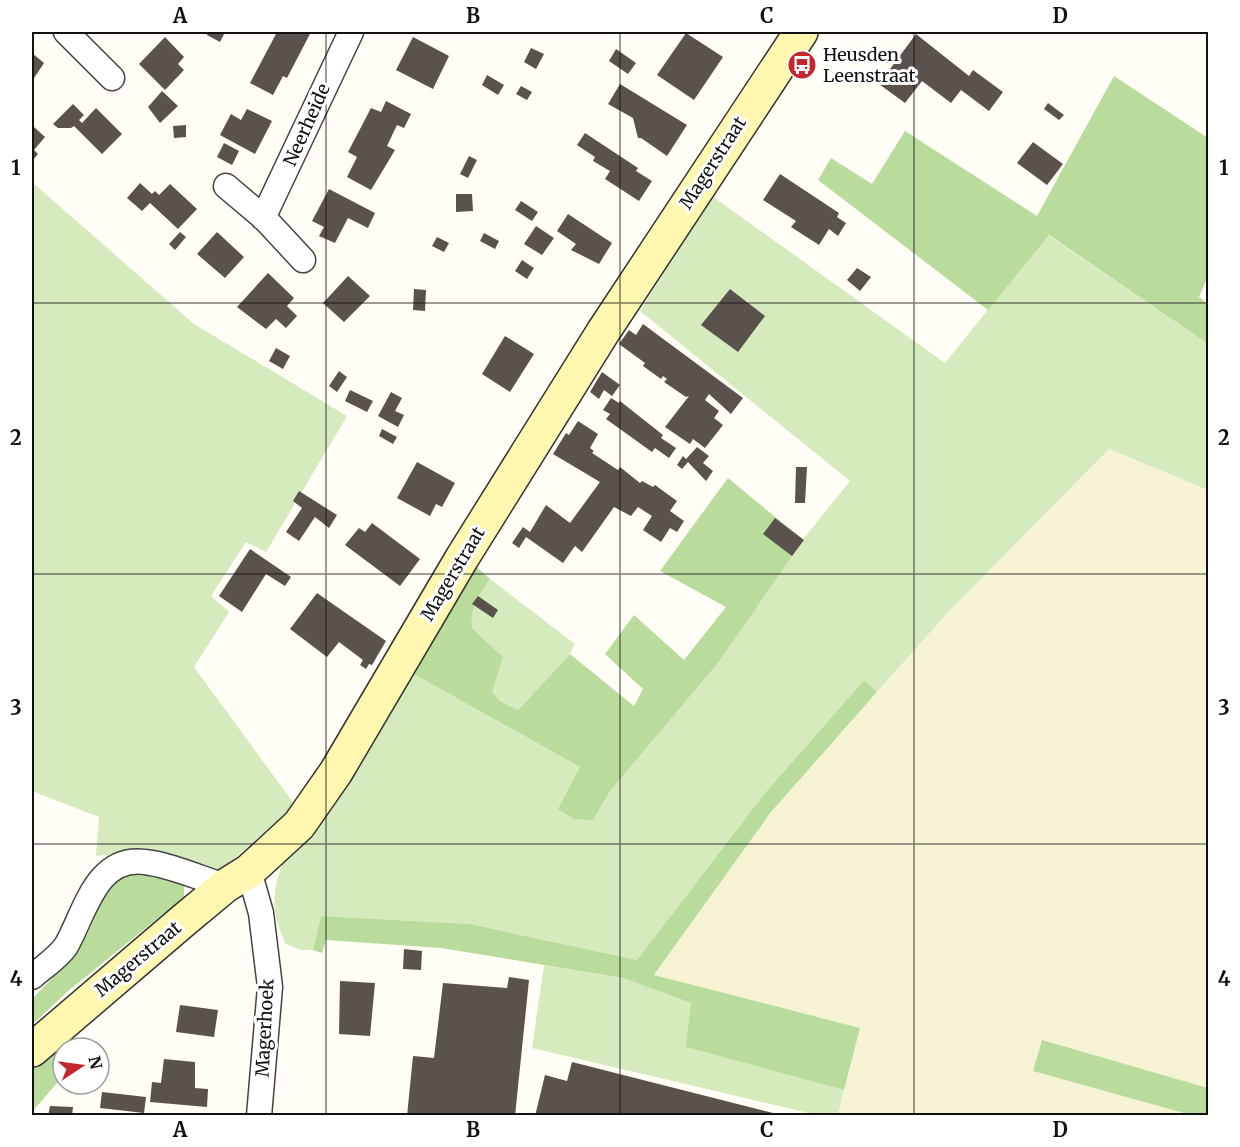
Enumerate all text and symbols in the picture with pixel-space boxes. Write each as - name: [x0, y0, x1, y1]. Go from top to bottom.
- text: A: [172, 3, 188, 28]
- text: B: [466, 3, 480, 28]
- text: C: [760, 3, 774, 28]
- text: D: [1052, 3, 1068, 28]
- place label: Heusden Leenstraat: [823, 43, 916, 87]
- bus stop icon: Heusden Leenstraat: [786, 49, 818, 81]
- street label: Neerheide: [278, 80, 335, 170]
- street label: Magerstraat: [674, 112, 751, 213]
- text: 1: [11, 155, 21, 180]
- text: 1: [1219, 155, 1229, 180]
- text: 2: [10, 425, 22, 450]
- text: 2: [1218, 425, 1230, 450]
- street label: Magerstraat: [416, 523, 490, 625]
- text: 3: [10, 695, 22, 720]
- text: 3: [1218, 695, 1230, 720]
- street label: Magerstraat: [90, 916, 186, 1001]
- text: 4: [10, 966, 23, 991]
- text: 4: [1218, 966, 1231, 991]
- street label: Magerhoek: [250, 977, 279, 1078]
- north arrow: [51, 1036, 111, 1096]
- text: N: [84, 1054, 107, 1071]
- text: A: [172, 1117, 188, 1142]
- text: B: [466, 1117, 480, 1142]
- text: C: [760, 1117, 774, 1142]
- text: D: [1052, 1117, 1068, 1142]

